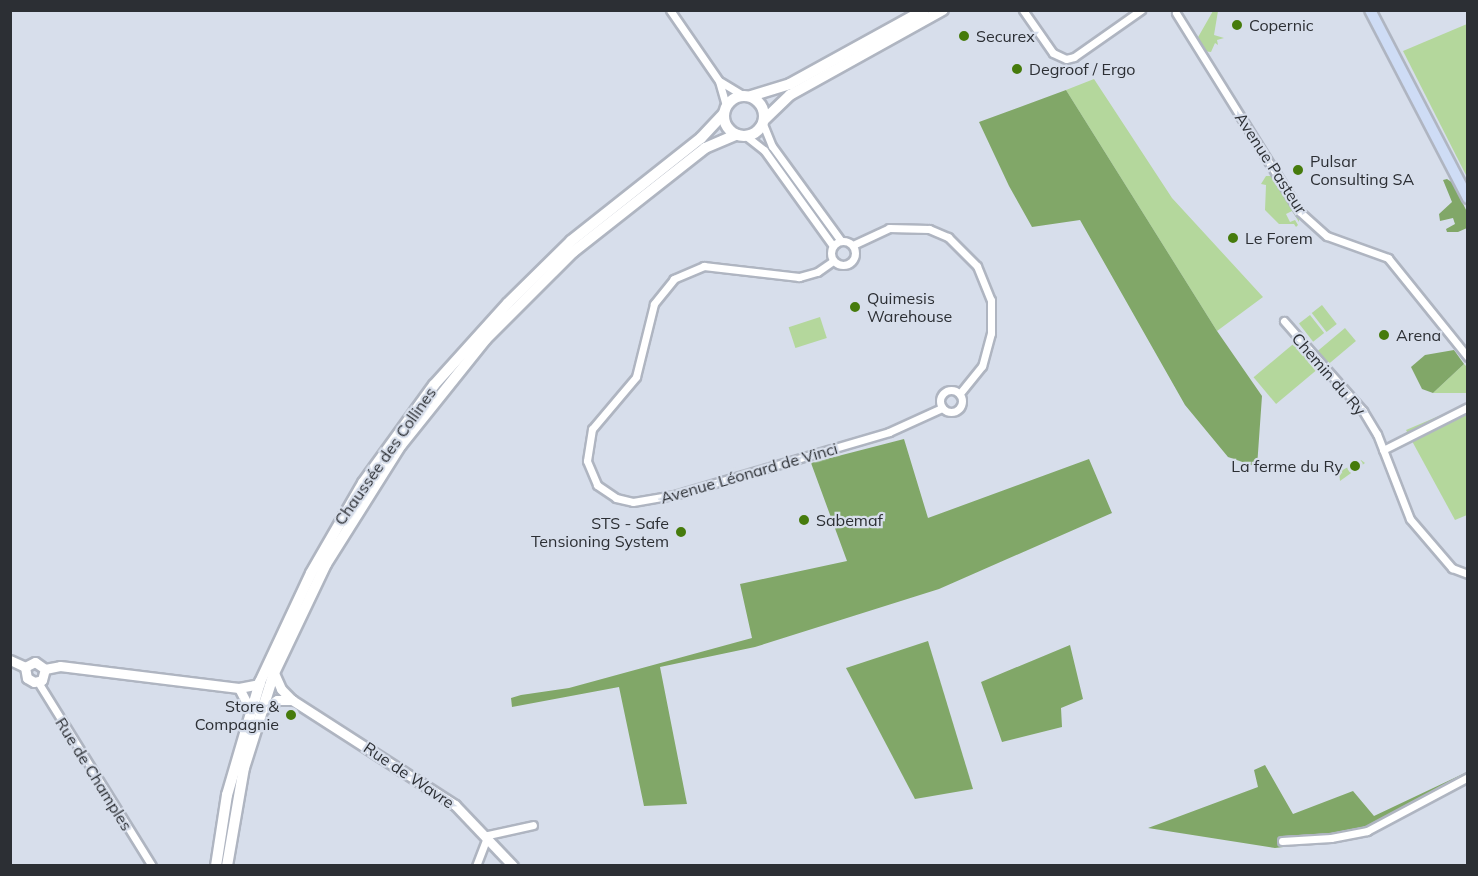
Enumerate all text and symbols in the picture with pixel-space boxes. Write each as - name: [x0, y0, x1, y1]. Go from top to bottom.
- place label: Copernic: [1249, 15, 1314, 35]
- marker: Copernic: [1230, 18, 1244, 32]
- place label: Securex: [976, 26, 1035, 46]
- marker: Securex: [957, 29, 971, 43]
- place label: Degroof / Ergo: [1029, 59, 1135, 79]
- marker: Degroof / Ergo: [1010, 62, 1024, 76]
- street label: Avenue Pasteur: [1231, 109, 1311, 217]
- place label: Pulsar Consulting SA: [1310, 151, 1414, 189]
- marker: Pulsar Consulting SA: [1291, 163, 1305, 177]
- place label: Le Forem: [1245, 228, 1313, 248]
- marker: Le Forem: [1226, 231, 1240, 245]
- place label: Quimesis Warehouse: [867, 288, 952, 326]
- marker: Quimesis Warehouse: [848, 300, 862, 314]
- place label: Arena: [1396, 325, 1441, 345]
- marker: Arena: [1377, 328, 1391, 342]
- street label: Chemin du Ry: [1288, 329, 1370, 419]
- street label: Chaussée des Collines: [330, 383, 440, 529]
- street label: Avenue Léonard de Vinci: [658, 438, 840, 508]
- place label: La ferme du Ry: [1231, 456, 1343, 476]
- marker: La ferme du Ry: [1348, 459, 1362, 473]
- place label: Sabemaf: [816, 510, 883, 530]
- place label: STS - Safe Tensioning System: [531, 513, 669, 551]
- marker: Sabemaf: [797, 513, 811, 527]
- marker: STS - Safe Tensioning System: [674, 525, 688, 539]
- place label: Store & Compagnie: [195, 696, 279, 734]
- marker: Store & Compagnie: [284, 708, 298, 722]
- street label: Rue de Champles: [51, 714, 137, 834]
- street label: Rue de Wavre: [360, 738, 458, 812]

